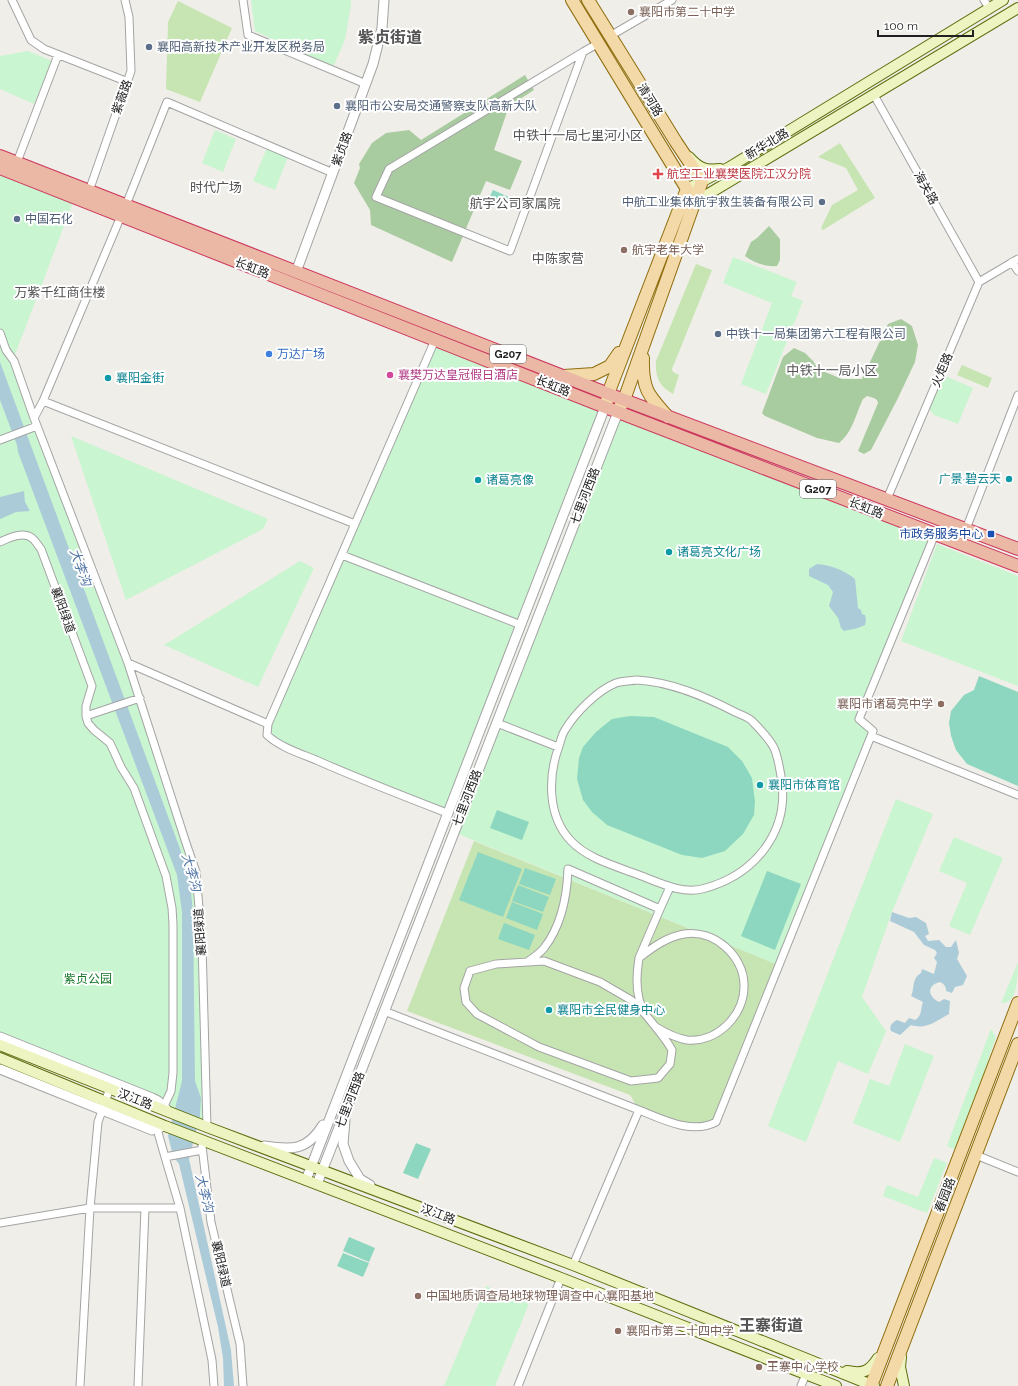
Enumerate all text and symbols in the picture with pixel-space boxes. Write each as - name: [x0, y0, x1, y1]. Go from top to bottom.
- place label: 襄阳市第二十中学: [639, 5, 735, 19]
- marker: 襄阳市第二十中学: [626, 7, 636, 17]
- scale bar: [878, 12, 973, 38]
- text: 100 m: [884, 19, 918, 33]
- district label: 紫贞街道: [358, 28, 422, 47]
- place label: 襄阳高新技术产业开发区税务局: [157, 40, 325, 54]
- marker: 襄阳高新技术产业开发区税务局: [144, 42, 154, 52]
- street label: 紫薇路: [109, 78, 135, 116]
- street label: 清河路: [635, 81, 665, 119]
- place label: 襄阳市公安局交通警察支队高新大队: [345, 99, 537, 113]
- marker: 襄阳市公安局交通警察支队高新大队: [332, 101, 342, 111]
- street label: 新华北路: [743, 126, 791, 162]
- district label: 中铁十一局七里河小区: [513, 128, 643, 143]
- street label: 紫贞路: [329, 130, 355, 168]
- place label: 航空工业襄樊医院江汉分院: [667, 167, 811, 181]
- marker: 航空工业襄樊医院江汉分院: [652, 168, 664, 180]
- street label: 海关路: [911, 169, 941, 207]
- district label: 时代广场: [190, 180, 242, 195]
- place label: 中航工业集体航宇救生装备有限公司: [622, 195, 814, 209]
- district label: 航宇公司家属院: [469, 196, 561, 211]
- marker: 中航工业集体航宇救生装备有限公司: [817, 197, 827, 207]
- place label: 中国石化: [25, 212, 73, 226]
- marker: 中国石化: [12, 214, 22, 224]
- place label: 航宇老年大学: [632, 243, 704, 257]
- marker: 航宇老年大学: [619, 245, 629, 255]
- district label: 中陈家营: [532, 251, 584, 266]
- street label: 长虹路: [233, 255, 271, 281]
- district label: 万紫千红商住楼: [14, 285, 106, 300]
- place label: 中铁十一局集团第六工程有限公司: [726, 327, 906, 341]
- marker: 中铁十一局集团第六工程有限公司: [713, 329, 723, 339]
- road number: G207: [490, 345, 526, 363]
- place label: 万达广场: [277, 347, 325, 361]
- marker: 万达广场: [264, 349, 274, 359]
- street label: 火炬路: [929, 351, 955, 389]
- district label: 中铁十一局小区: [786, 363, 878, 378]
- place label: 襄樊万达皇冠假日酒店: [398, 368, 518, 382]
- marker: 襄樊万达皇冠假日酒店: [385, 370, 395, 380]
- place label: 襄阳金街: [116, 371, 164, 385]
- marker: 襄阳金街: [103, 373, 113, 383]
- street label: 长虹路: [534, 373, 572, 399]
- street label: 七里河西路: [568, 465, 602, 527]
- place label: 广景·碧云天: [939, 472, 1001, 486]
- place label: 诸葛亮像: [486, 473, 534, 487]
- marker: 广景·碧云天: [1004, 474, 1014, 484]
- marker: 诸葛亮像: [473, 475, 483, 485]
- road number: G207: [800, 480, 836, 498]
- street label: 长虹路: [847, 495, 885, 521]
- place label: 市政务服务中心: [899, 527, 983, 541]
- marker: 市政务服务中心: [986, 529, 996, 539]
- place label: 诸葛亮文化广场: [677, 545, 761, 559]
- water label: 大李沟: [67, 546, 95, 590]
- marker: 诸葛亮文化广场: [664, 547, 674, 557]
- street label: 襄阳绿道: [48, 585, 78, 635]
- place label: 襄阳市诸葛亮中学: [837, 697, 933, 711]
- marker: 襄阳市诸葛亮中学: [936, 699, 946, 709]
- street label: 七里河西路: [450, 767, 484, 829]
- place label: 襄阳市体育馆: [768, 778, 840, 792]
- marker: 襄阳市体育馆: [755, 780, 765, 790]
- water label: 大李沟: [179, 851, 205, 895]
- street label: 襄阳绿道: [191, 908, 209, 956]
- park label: 紫贞公园: [64, 972, 112, 986]
- place label: 襄阳市全民健身中心: [557, 1003, 665, 1017]
- marker: 襄阳市全民健身中心: [544, 1005, 554, 1015]
- street label: 七里河西路: [333, 1069, 367, 1131]
- street label: 汉江路: [116, 1086, 154, 1112]
- water label: 大李沟: [193, 1172, 217, 1216]
- street label: 春园路: [932, 1176, 958, 1214]
- street label: 汉江路: [419, 1201, 457, 1227]
- street label: 襄阳绿道: [209, 1239, 233, 1289]
- place label: 中国地质调查局地球物理调查中心襄阳基地: [426, 1289, 654, 1303]
- marker: 中国地质调查局地球物理调查中心襄阳基地: [413, 1291, 423, 1301]
- district label: 王寨街道: [739, 1316, 803, 1335]
- place label: 襄阳市第二十四中学: [626, 1324, 734, 1338]
- marker: 襄阳市第二十四中学: [613, 1326, 623, 1336]
- place label: 王寨中心学校: [767, 1360, 839, 1374]
- marker: 王寨中心学校: [754, 1362, 764, 1372]

